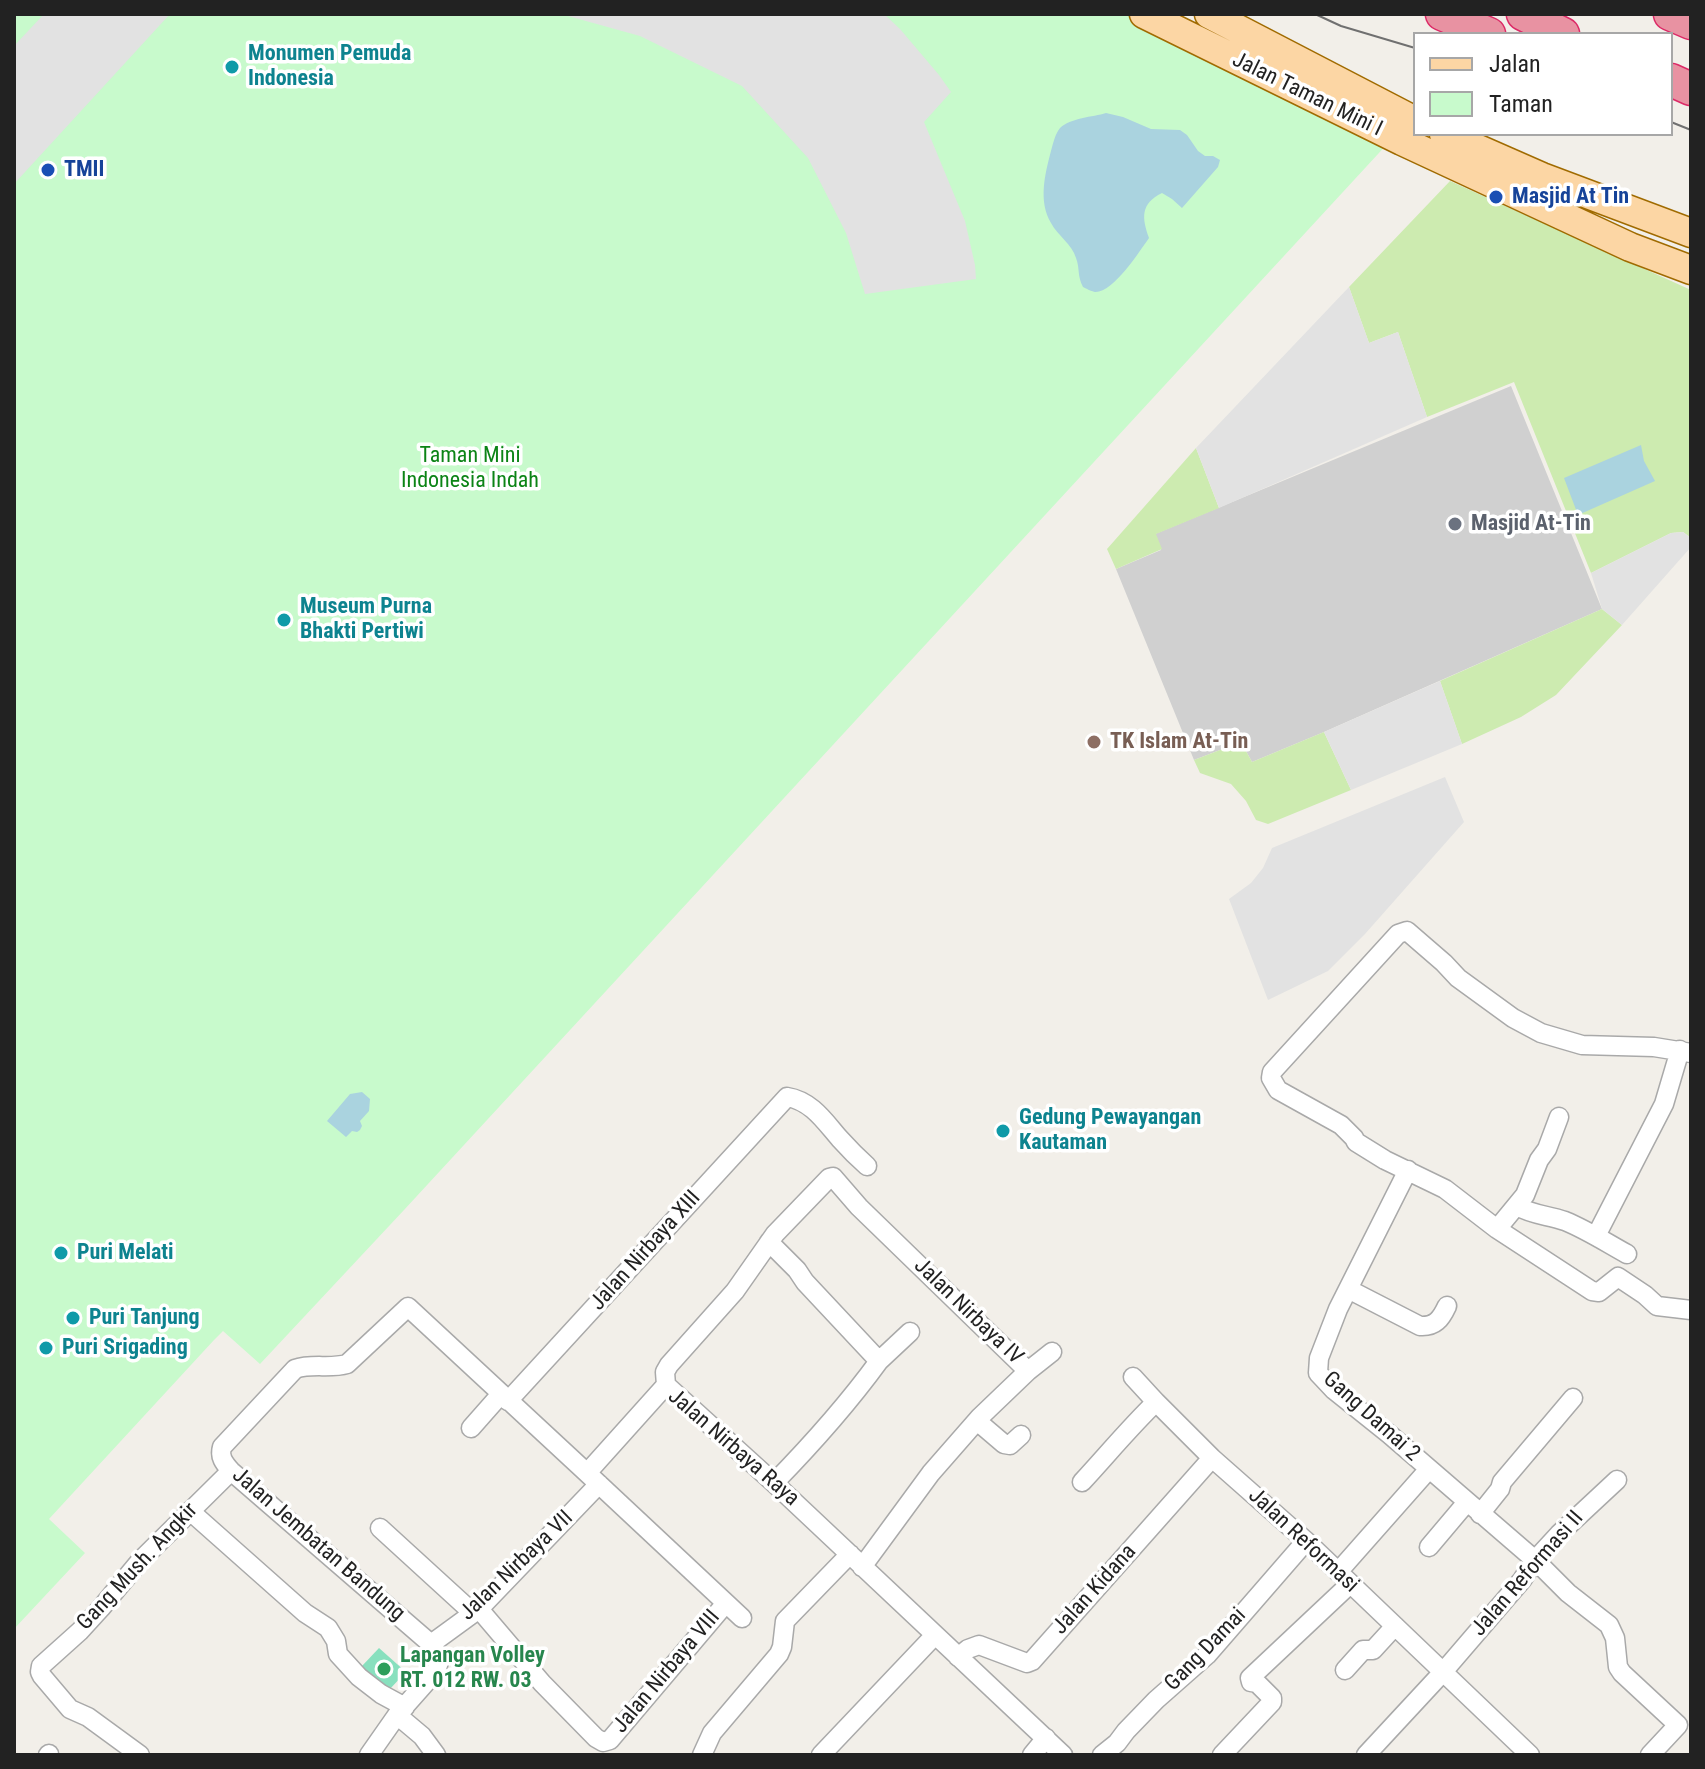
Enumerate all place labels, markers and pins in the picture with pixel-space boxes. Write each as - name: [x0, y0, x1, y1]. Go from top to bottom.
- place label: Monumen Pemuda Indonesia: [248, 41, 411, 92]
- marker: Monumen Pemuda Indonesia: [223, 58, 241, 76]
- place label: TMII: [64, 157, 104, 183]
- marker: TMII: [39, 161, 57, 179]
- place label: Masjid At Tin: [1512, 184, 1629, 210]
- marker: Masjid At Tin: [1487, 188, 1505, 206]
- place label: Masjid At-Tin: [1471, 511, 1591, 537]
- marker: Masjid At-Tin: [1446, 515, 1464, 533]
- place label: Museum Purna Bhakti Pertiwi: [300, 594, 432, 646]
- marker: Museum Purna Bhakti Pertiwi: [275, 611, 293, 629]
- place label: TK Islam At-Tin: [1110, 729, 1248, 755]
- marker: TK Islam At-Tin: [1085, 733, 1103, 751]
- place label: Gedung Pewayangan Kautaman: [1019, 1105, 1201, 1156]
- marker: Gedung Pewayangan Kautaman: [994, 1122, 1012, 1140]
- place label: Puri Melati: [77, 1240, 174, 1266]
- marker: Puri Melati: [52, 1244, 70, 1262]
- place label: Puri Tanjung: [89, 1305, 200, 1331]
- marker: Puri Tanjung: [64, 1309, 82, 1327]
- place label: Puri Srigading: [62, 1335, 188, 1361]
- marker: Puri Srigading: [37, 1339, 55, 1357]
- place label: Lapangan Volley RT. 012 RW. 03: [400, 1643, 545, 1694]
- marker: Lapangan Volley RT. 012 RW. 03: [375, 1660, 393, 1678]

